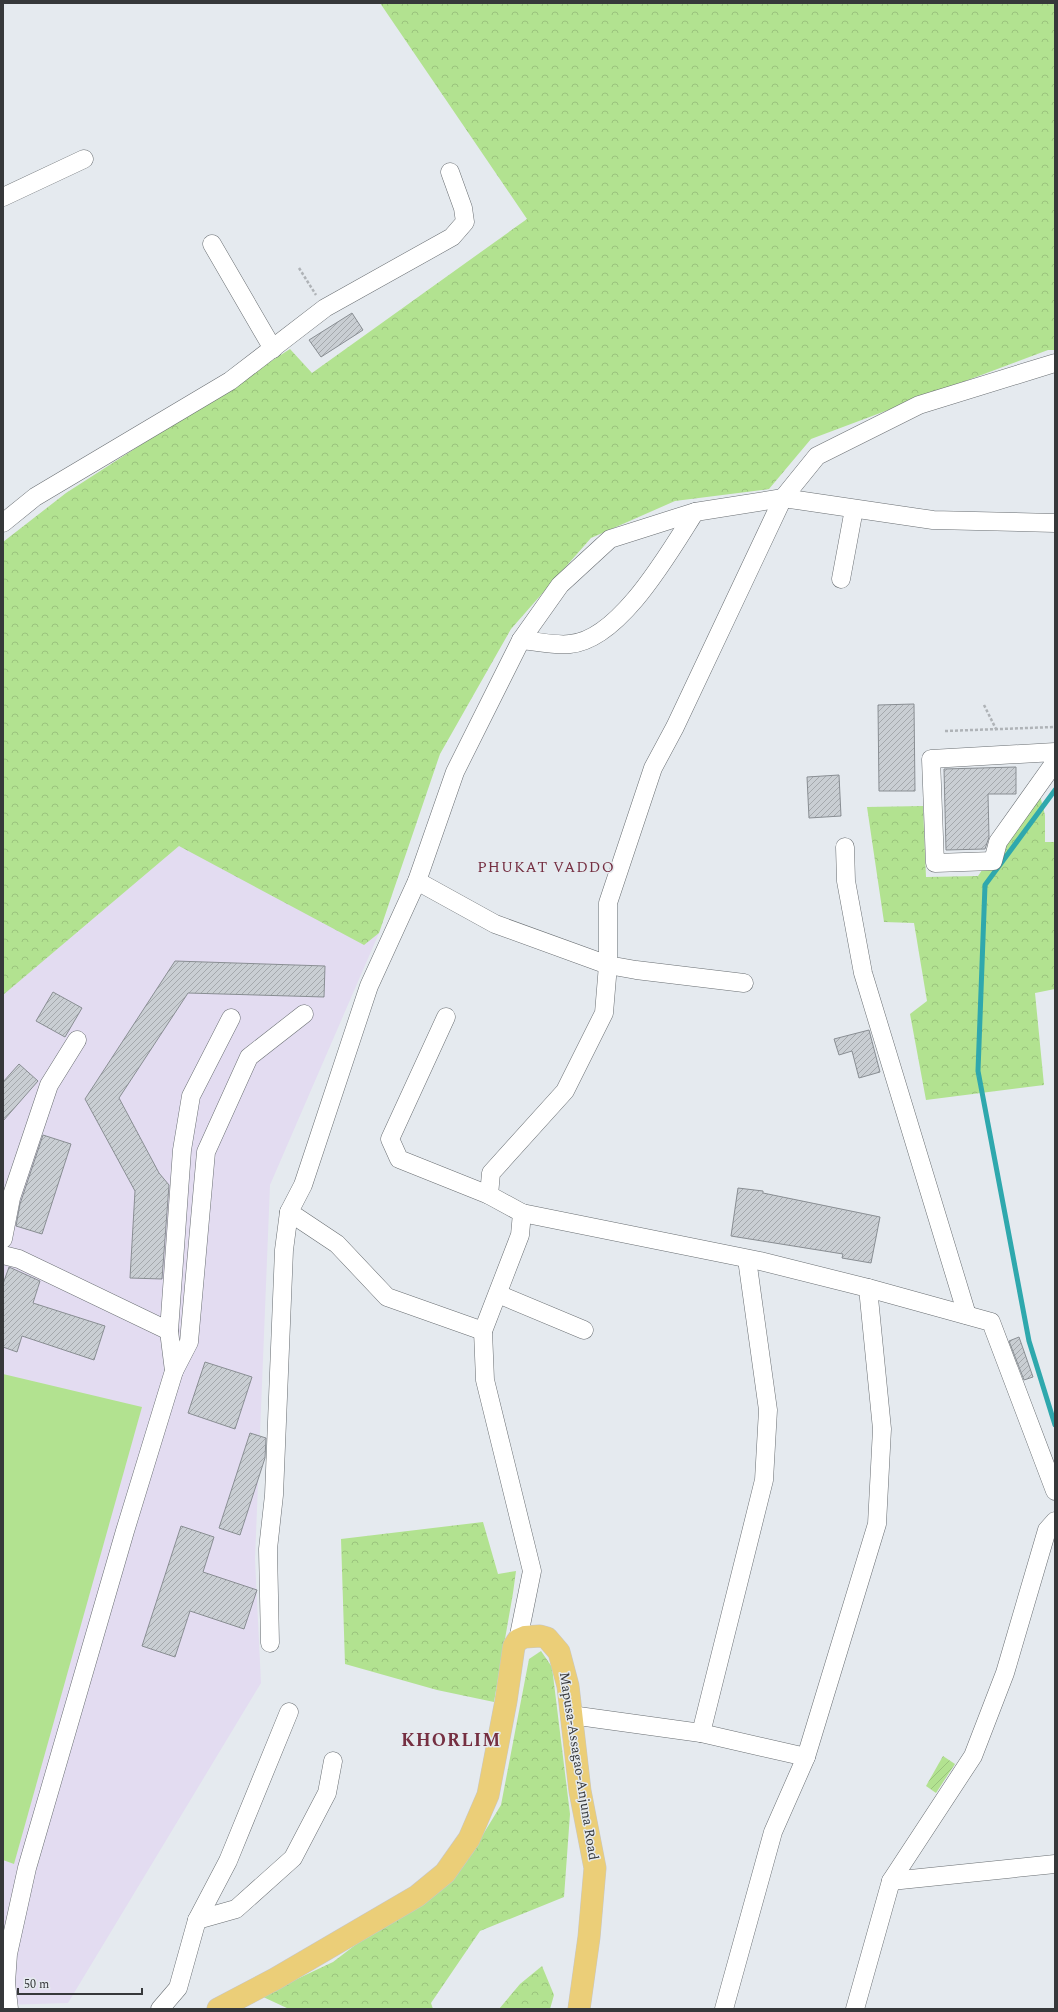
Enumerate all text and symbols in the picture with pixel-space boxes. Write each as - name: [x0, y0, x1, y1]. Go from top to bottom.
- district label: PHUKAT VADDO: [477, 856, 615, 879]
- street label: Mapusa-Assagao-Anjuna Road: [554, 1670, 604, 1862]
- district label: KHORLIM: [401, 1727, 501, 1754]
- scale bar: [18, 1970, 142, 1996]
- text: 50 m: [24, 1975, 49, 1994]

